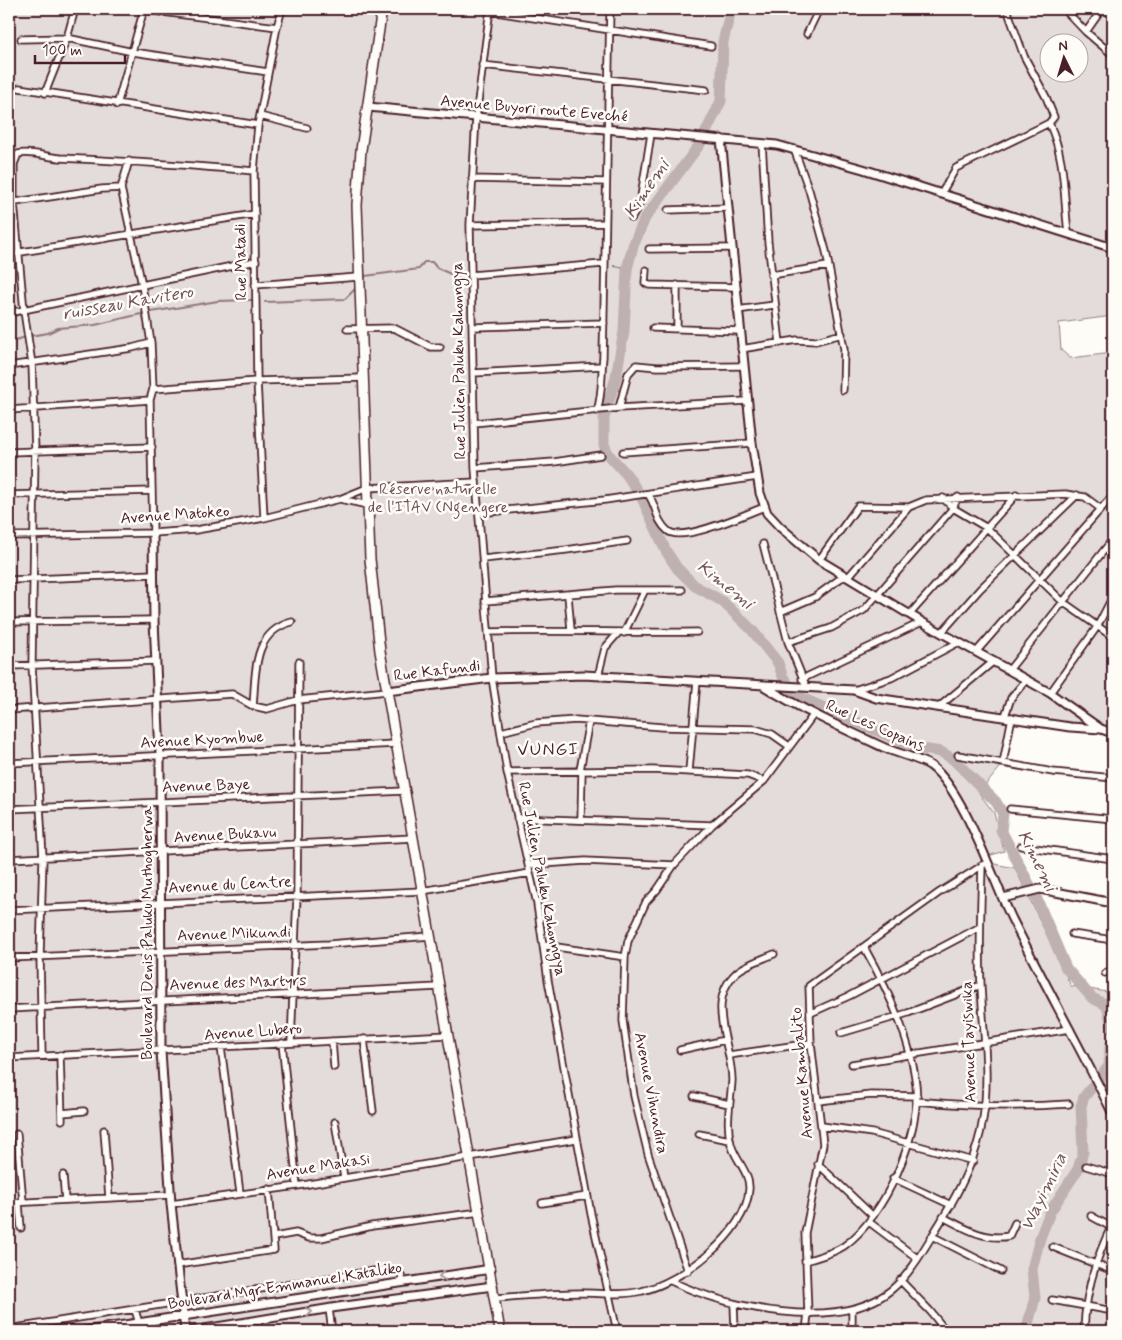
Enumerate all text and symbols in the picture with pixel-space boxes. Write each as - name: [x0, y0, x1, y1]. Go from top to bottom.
- scale bar: [35, 32, 125, 64]
- north arrow: [1040, 32, 1090, 82]
- text: N: [1058, 37, 1068, 55]
- text: 100 m: [42, 41, 82, 61]
- street label: Avenue Buyori route Eveché: [440, 90, 628, 128]
- water label: Kimemi: [619, 153, 677, 223]
- street label: Rue Matadi: [230, 223, 252, 301]
- street label: Rue Julien Paluku Kahonngya: [447, 262, 472, 460]
- water label: ruisseau Kavitero: [61, 280, 196, 326]
- park label: Réserve naturelle de l'ITAV (Ngengere: [368, 479, 509, 519]
- street label: Avenue Matokeo: [120, 501, 230, 529]
- water label: Kimemi: [692, 555, 760, 617]
- street label: Rue Kafundi: [392, 655, 482, 687]
- street label: Rue Les Copains: [822, 695, 928, 757]
- street label: Avenue Kyombwe: [140, 726, 265, 754]
- district label: VUNGI: [517, 738, 579, 762]
- street label: Avenue Baye: [162, 774, 251, 798]
- street label: Rue Julien Paluku Kahonngya: [512, 780, 571, 978]
- street label: Boulevard Denis Paluku Muthogherwa: [137, 806, 158, 1060]
- street label: Avenue Bukavu: [173, 822, 277, 848]
- water label: Kimemi: [1011, 826, 1064, 898]
- street label: Avenue du Centre: [168, 871, 292, 899]
- street label: Avenue Mikundi: [177, 922, 292, 946]
- street label: Avenue des Martyrs: [169, 970, 307, 996]
- street label: Avenue Tayiswika: [956, 981, 982, 1103]
- street label: Avenue Kambalito: [786, 1006, 818, 1140]
- street label: Avenue Lubero: [203, 1018, 303, 1046]
- street label: Avenue Vihundira: [629, 1030, 673, 1156]
- street label: Avenue Makasi: [265, 1148, 372, 1186]
- water label: Wayimiria: [1015, 1149, 1073, 1235]
- street label: Boulevard Mgr Emmanuel Kataliko: [166, 1257, 404, 1315]
- one-way arrow: [438, 1270, 446, 1281]
- one-way arrow: [306, 1307, 314, 1318]

